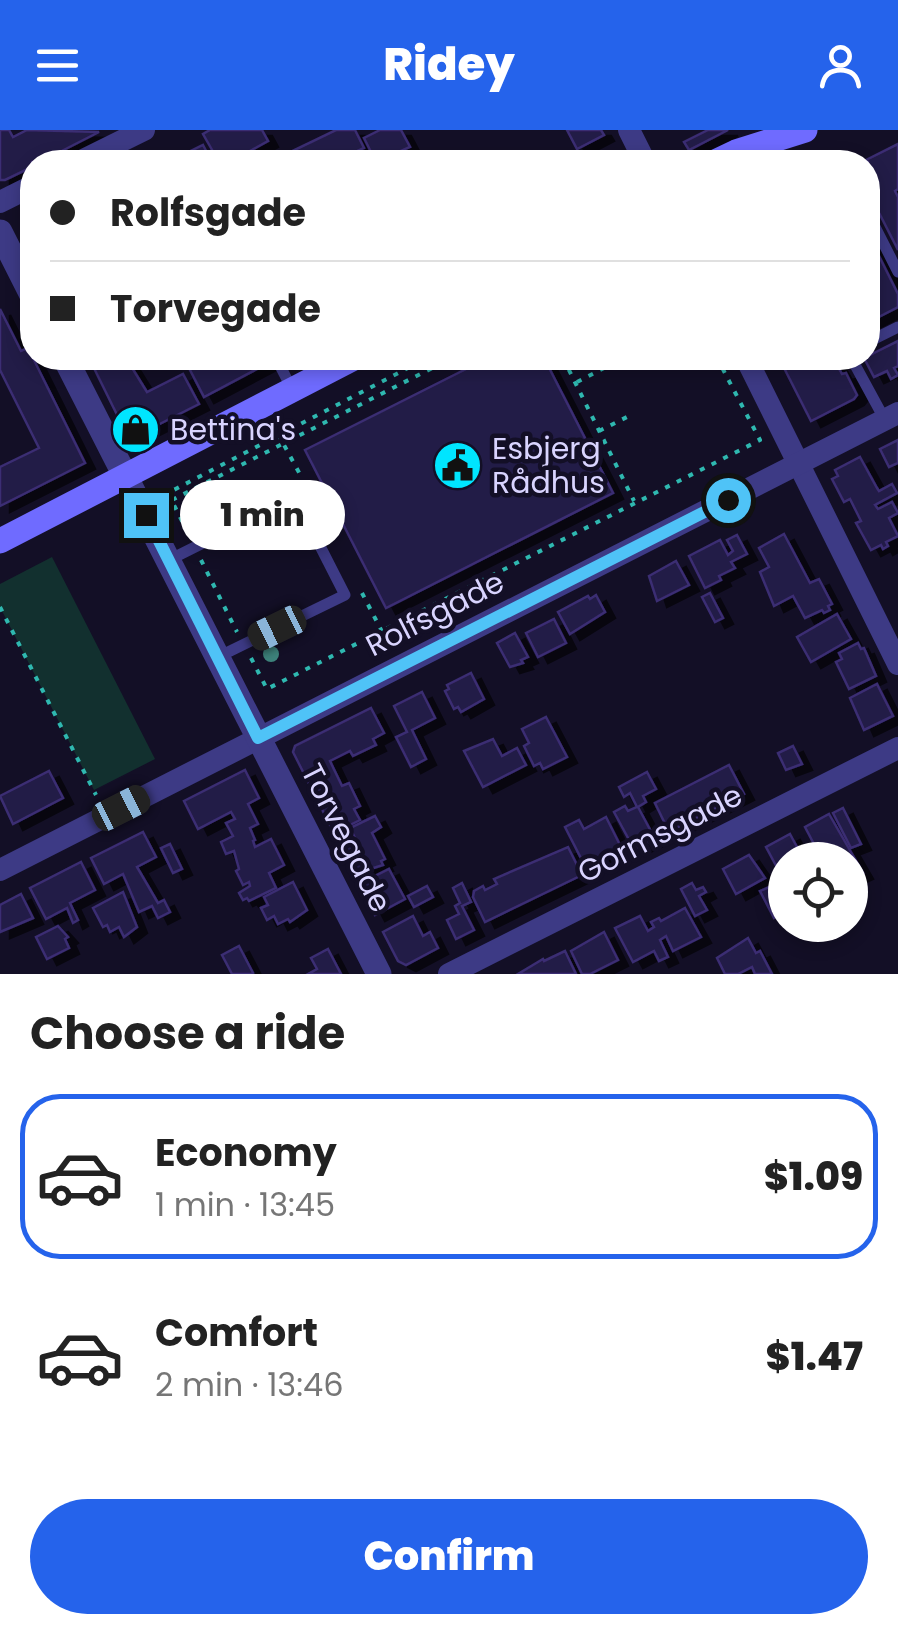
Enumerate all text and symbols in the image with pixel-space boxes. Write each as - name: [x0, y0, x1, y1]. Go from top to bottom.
- text: Ridey: [383, 33, 515, 96]
- icon: menu: [30, 38, 85, 93]
- icon: person: [813, 38, 868, 93]
- text: Rolfsgade: [110, 186, 306, 239]
- text: Torvegade: [110, 282, 321, 335]
- shop icon: Bettina's: [109, 404, 161, 456]
- place label: Bettina's: [170, 408, 296, 451]
- place label: Esbjerg Rådhus: [492, 427, 605, 504]
- public building icon: Esbjerg Rådhus: [431, 440, 483, 492]
- route start: [706, 478, 751, 523]
- callout: 1 min: [181, 480, 346, 550]
- text: 1 min: [220, 492, 305, 537]
- route end: [124, 493, 169, 538]
- street label: Rolfsgade: [358, 560, 511, 667]
- car: [243, 601, 311, 655]
- street label: Torvegade: [291, 756, 402, 919]
- street label: Gormsgade: [570, 774, 750, 894]
- car: [87, 781, 155, 835]
- map controls: [768, 842, 868, 942]
- button: locate: [768, 842, 868, 942]
- text: Choose a ride: [30, 1002, 345, 1065]
- text: Economy: [155, 1126, 337, 1179]
- icon: car: [35, 1132, 125, 1222]
- text: $1.09: [764, 1150, 863, 1203]
- text: 1 min · 13:45: [155, 1182, 335, 1227]
- text: Comfort: [155, 1306, 318, 1359]
- icon: car: [35, 1312, 125, 1402]
- text: $1.47: [766, 1330, 863, 1383]
- text: 2 min · 13:46: [155, 1362, 343, 1407]
- button: Confirm: [30, 1499, 868, 1614]

